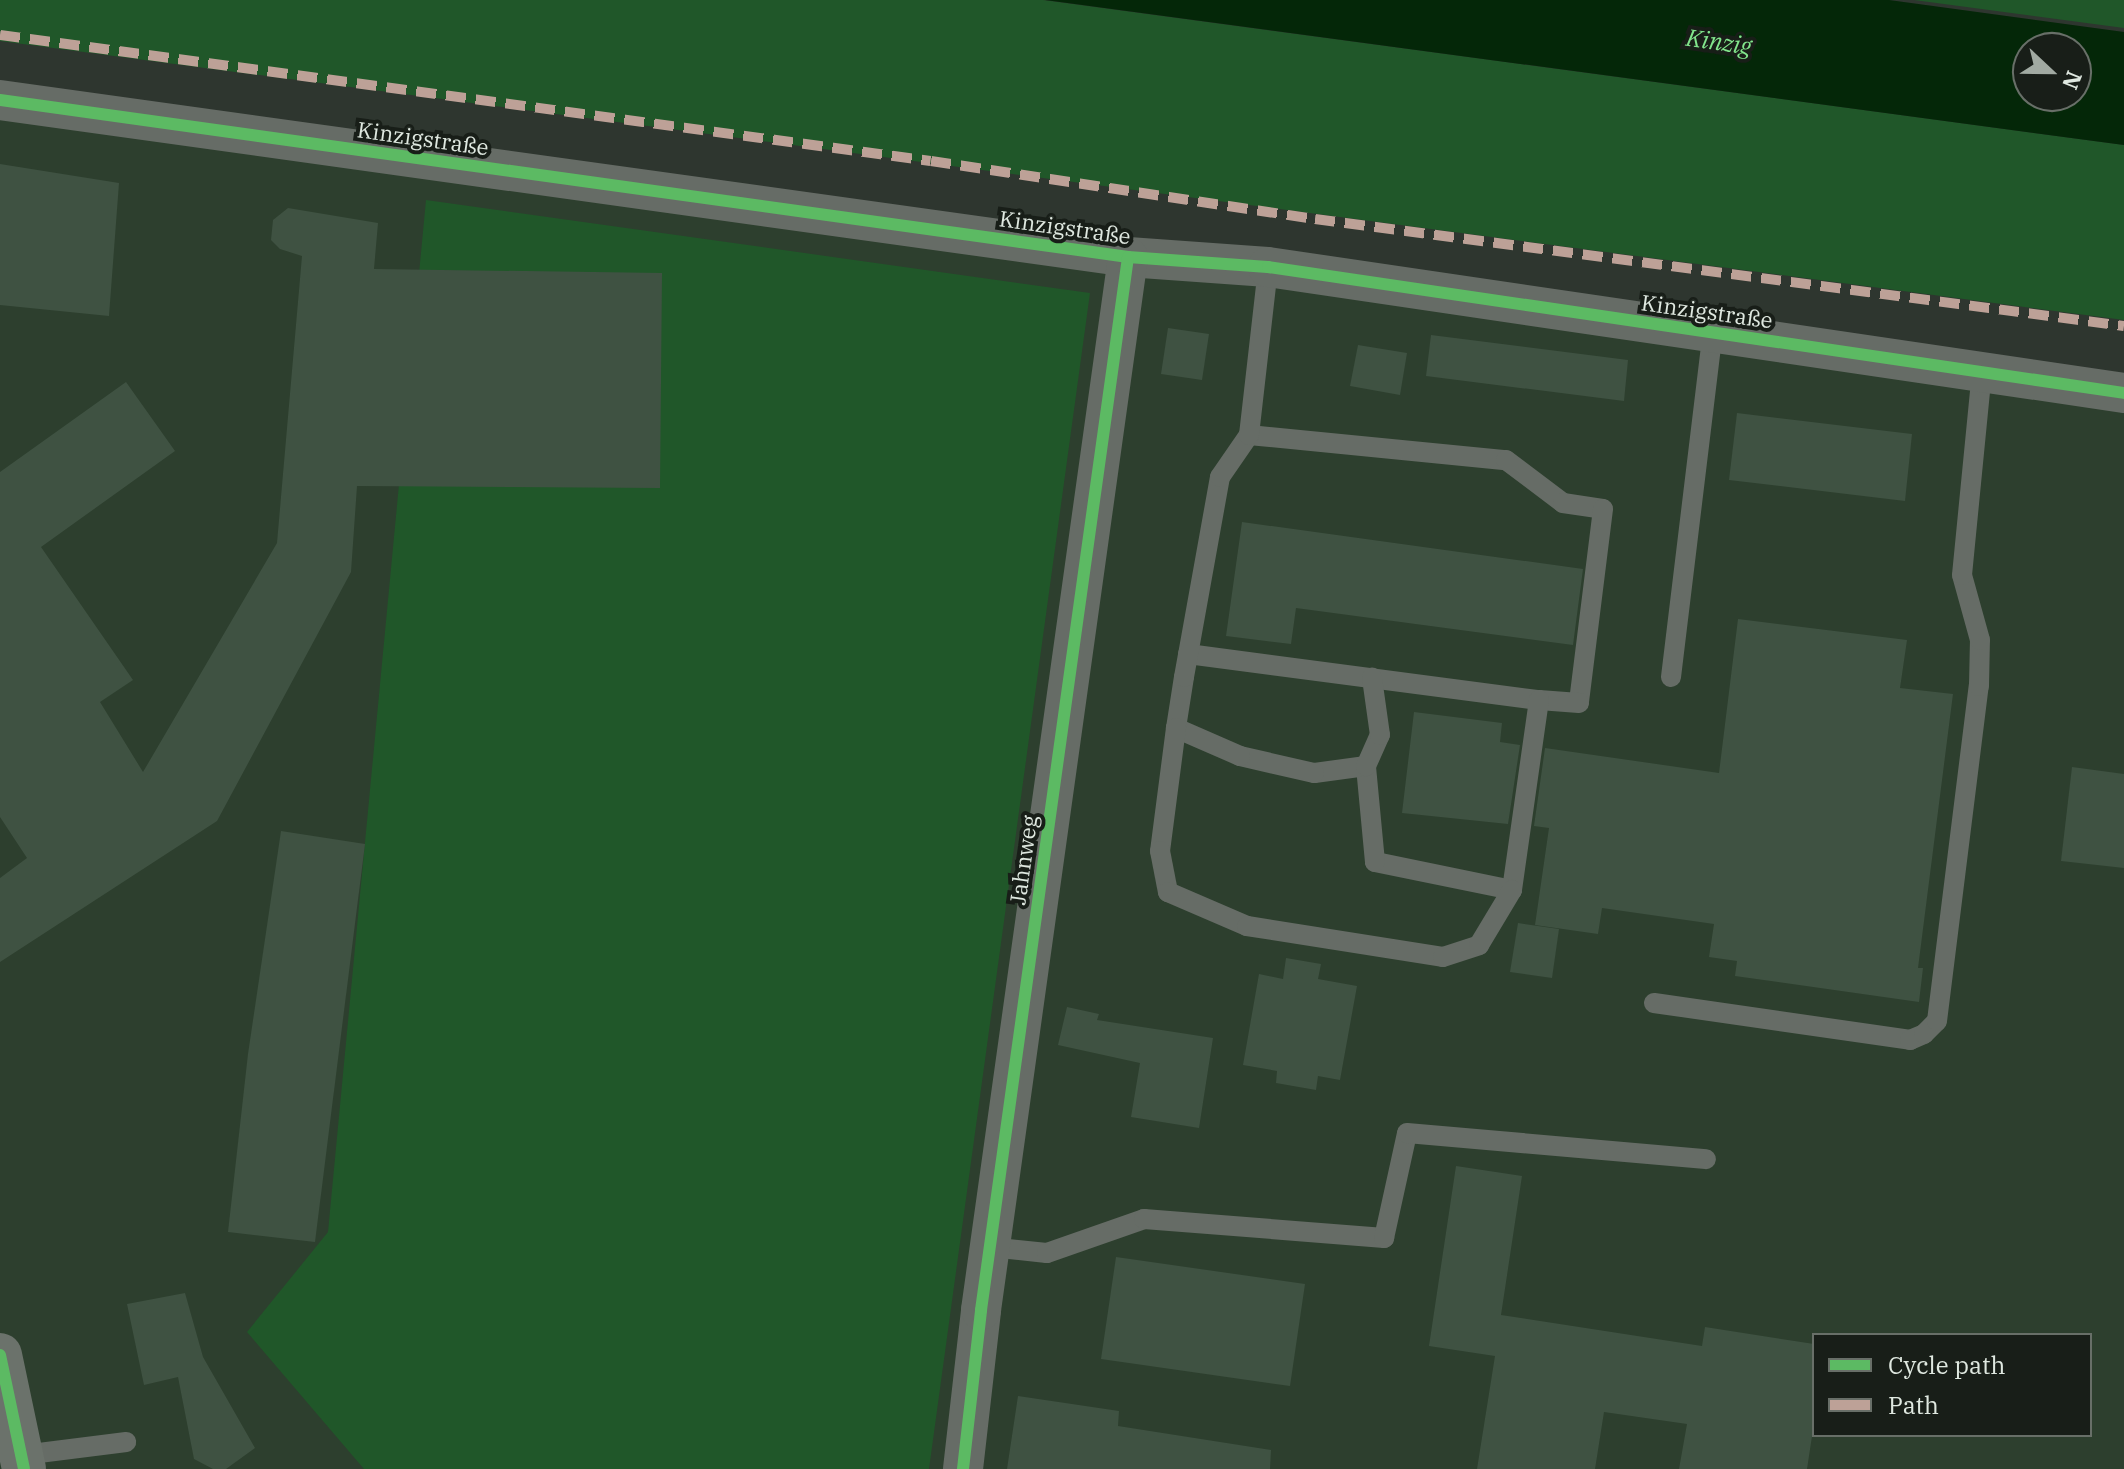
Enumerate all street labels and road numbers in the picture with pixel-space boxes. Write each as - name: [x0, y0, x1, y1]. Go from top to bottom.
- street label: Kinzigstraße: [356, 116, 490, 160]
- street label: Kinzigstraße: [998, 205, 1132, 249]
- street label: Kinzigstraße: [1640, 289, 1774, 333]
- street label: Jahnweg: [1004, 813, 1042, 907]

